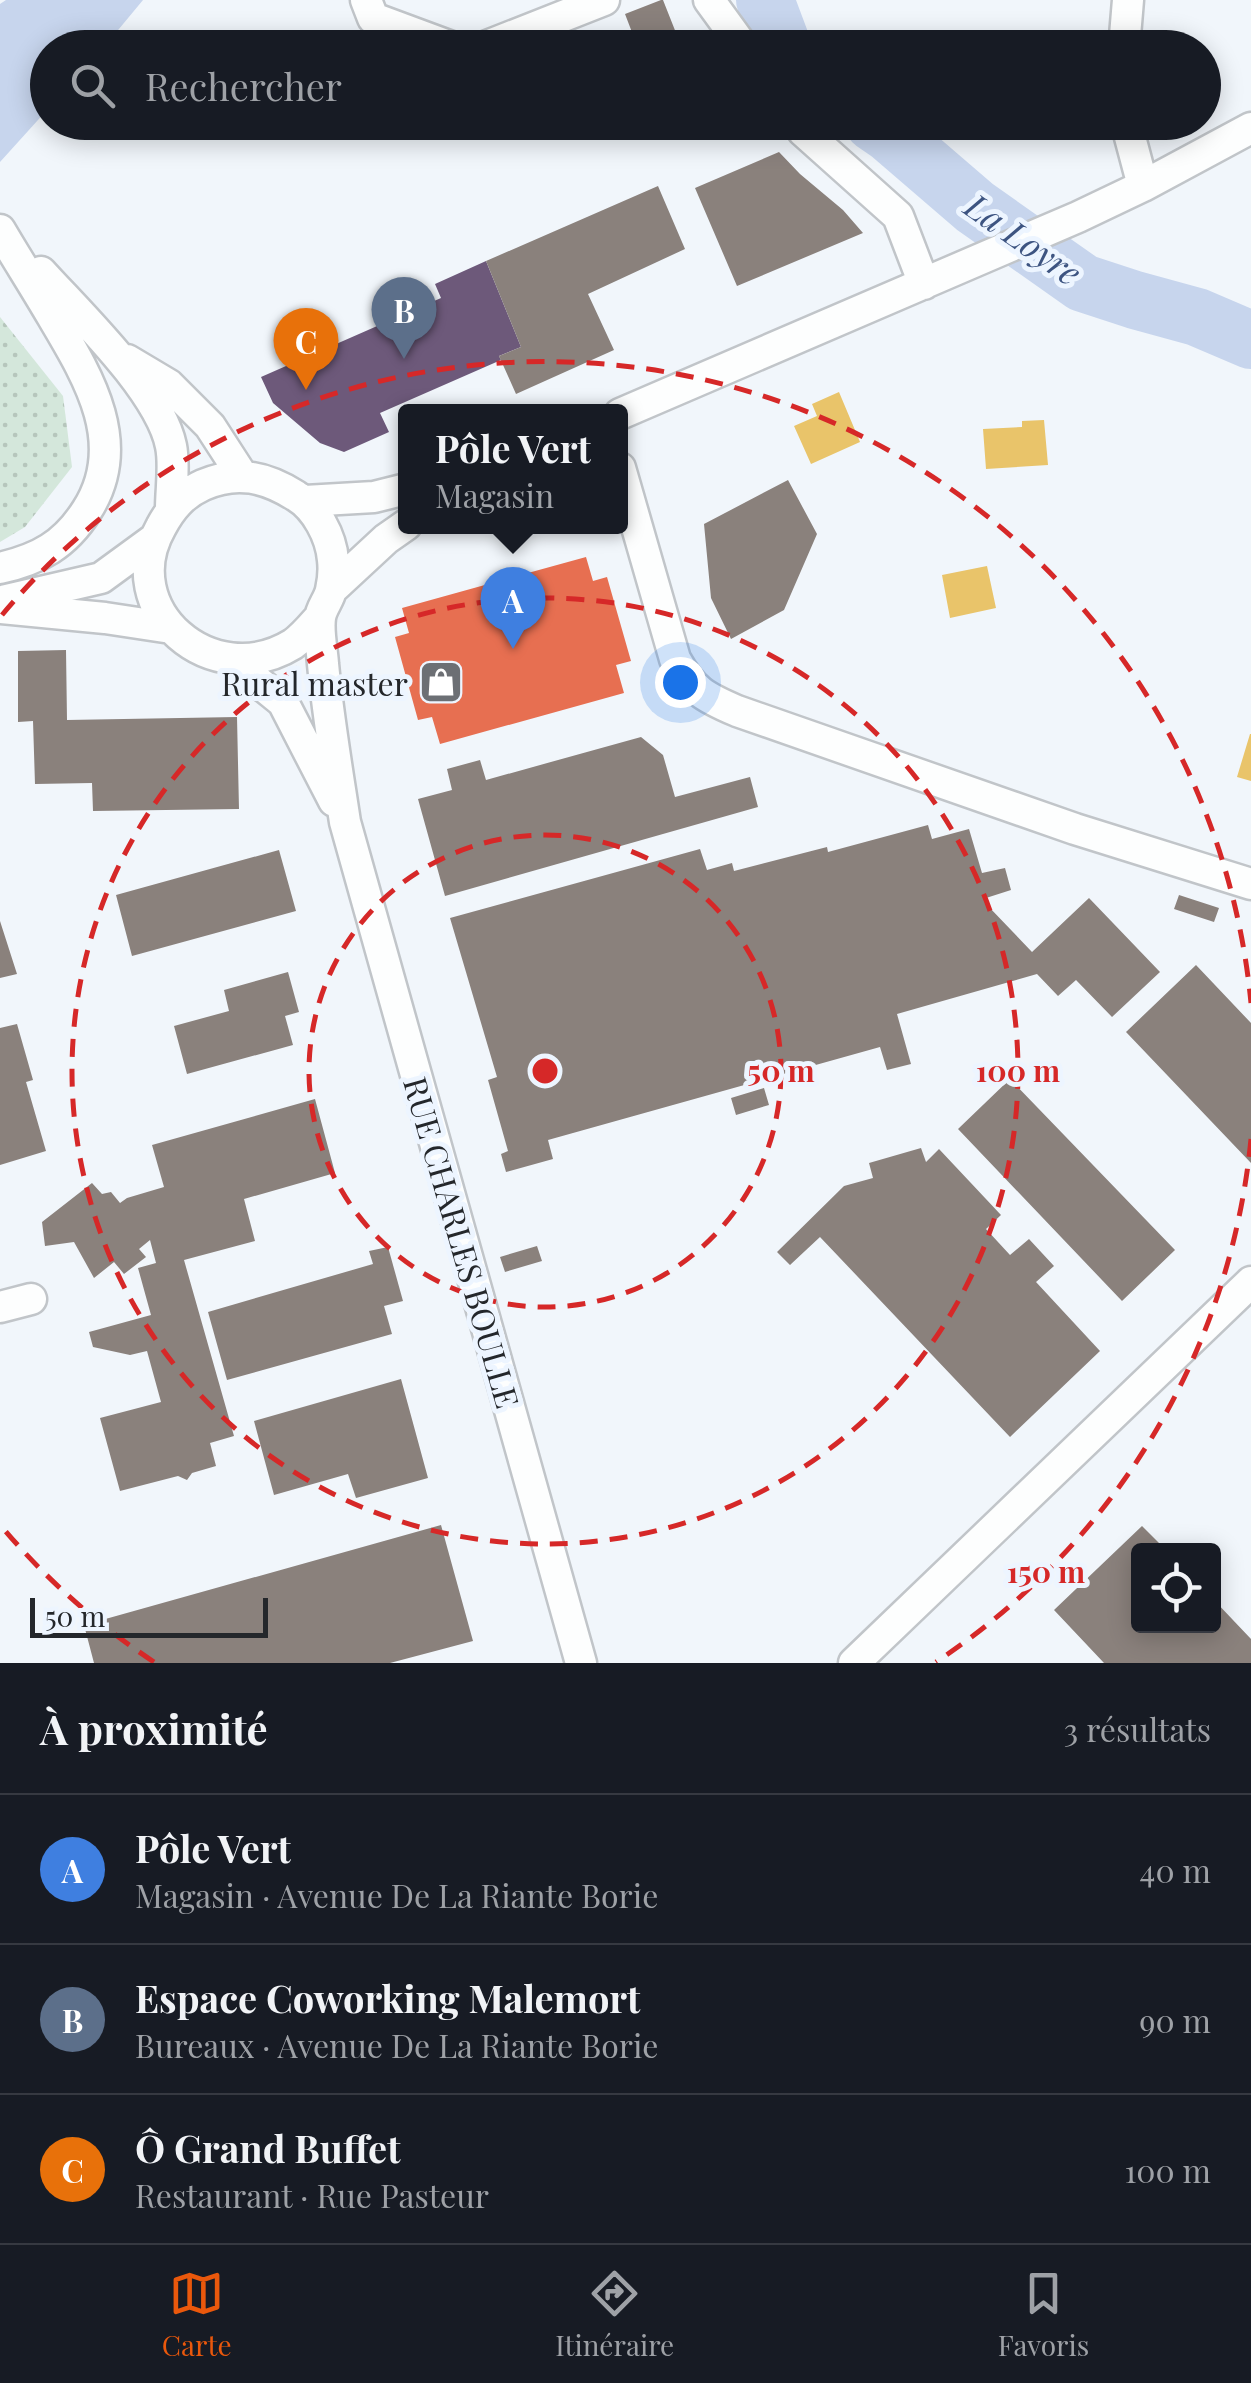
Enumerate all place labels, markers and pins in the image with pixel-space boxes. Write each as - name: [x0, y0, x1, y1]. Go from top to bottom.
- pin: B: [372, 276, 436, 359]
- pin: C: [274, 308, 338, 390]
- pin: A: [480, 566, 546, 649]
- shop icon: Rural master: [418, 659, 464, 705]
- place label: Rural master: [221, 661, 408, 704]
- centre of rings: [527, 1053, 563, 1089]

